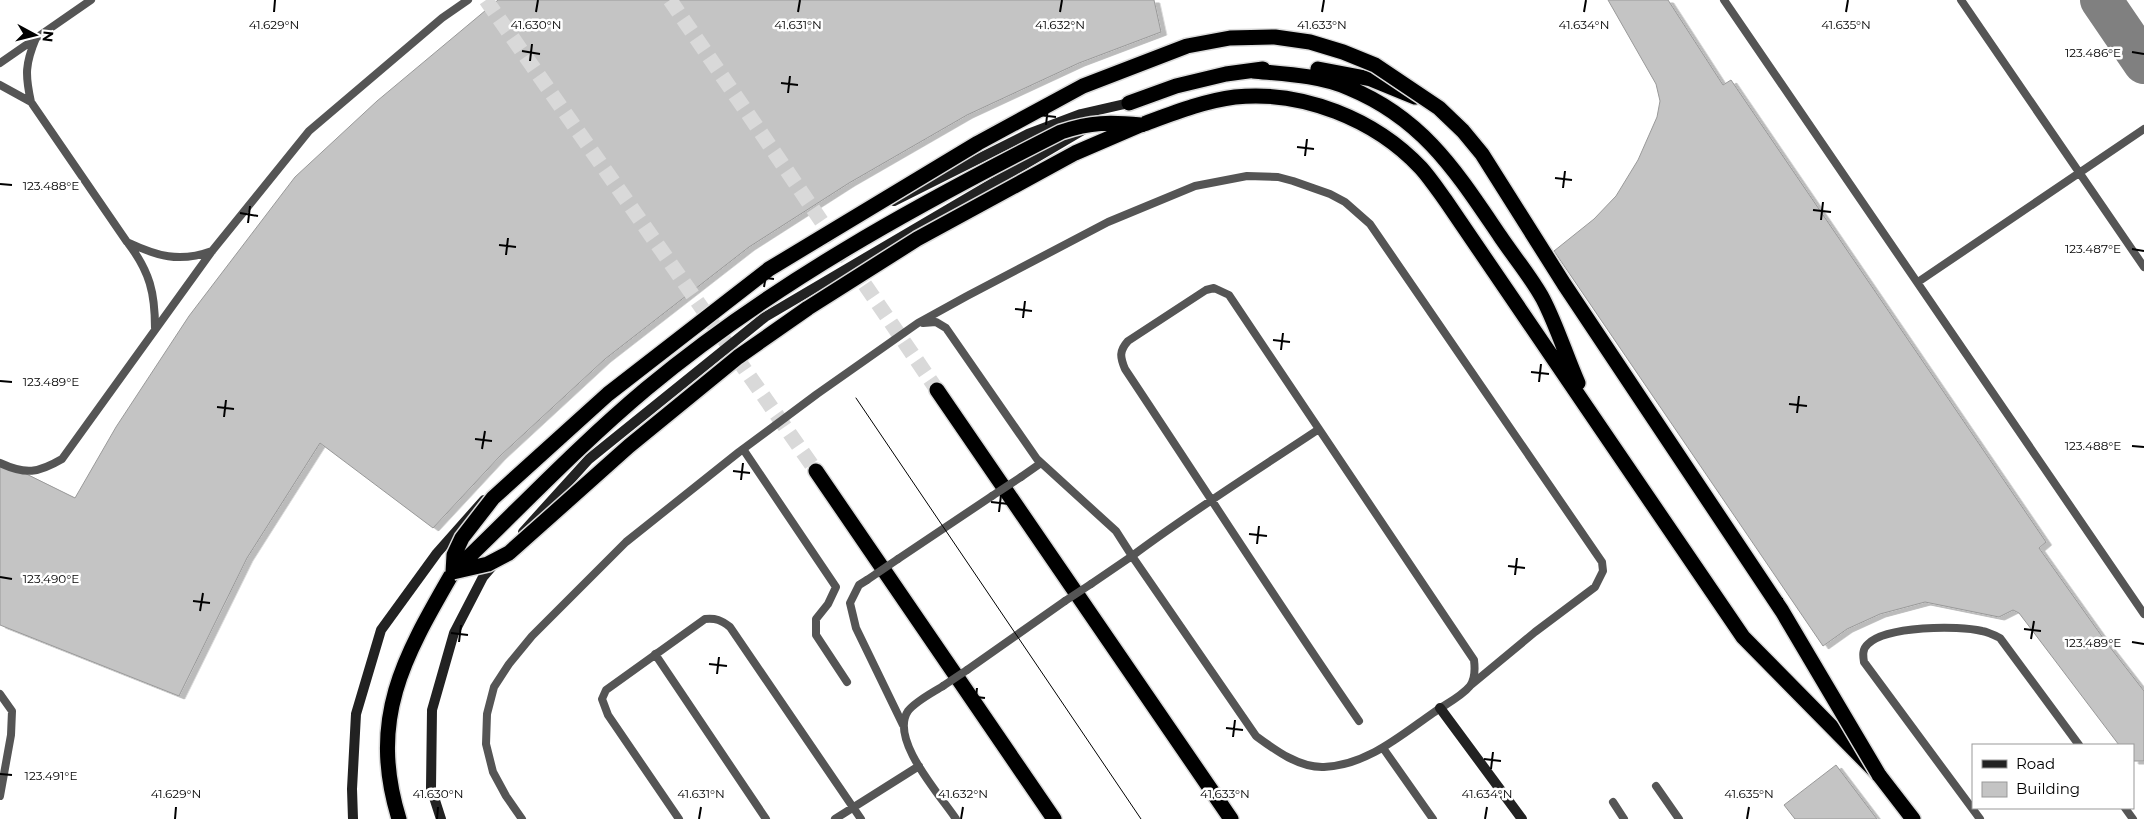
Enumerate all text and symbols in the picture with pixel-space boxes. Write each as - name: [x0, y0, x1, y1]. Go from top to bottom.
- north arrow: [10, 10, 60, 60]
- text: 41.629°N: [249, 17, 299, 32]
- text: 41.630°N: [510, 17, 562, 32]
- text: 41.631°N: [774, 17, 822, 32]
- text: 41.632°N: [1035, 17, 1085, 32]
- text: 41.633°N: [1297, 17, 1347, 32]
- text: 41.634°N: [1559, 17, 1609, 32]
- text: 41.635°N: [1821, 17, 1871, 32]
- text: N: [38, 30, 58, 43]
- text: 123.486°E: [2065, 45, 2121, 60]
- text: 123.488°E: [23, 178, 79, 193]
- text: 123.487°E: [2065, 241, 2121, 256]
- text: 123.489°E: [23, 374, 79, 389]
- text: 123.488°E: [2065, 438, 2121, 453]
- text: 123.490°E: [23, 571, 79, 586]
- text: 123.489°E: [2065, 635, 2121, 650]
- legend: [1972, 744, 2134, 809]
- text: Road: [2016, 754, 2055, 773]
- text: 123.491°E: [25, 768, 77, 783]
- text: Building: [2016, 779, 2080, 798]
- text: 41.629°N: [151, 786, 201, 801]
- text: 41.630°N: [412, 786, 464, 801]
- text: 41.631°N: [677, 786, 725, 801]
- text: 41.632°N: [938, 786, 988, 801]
- text: 41.633°N: [1200, 786, 1250, 801]
- text: 41.634°N: [1462, 786, 1512, 801]
- text: 41.635°N: [1724, 786, 1774, 801]

